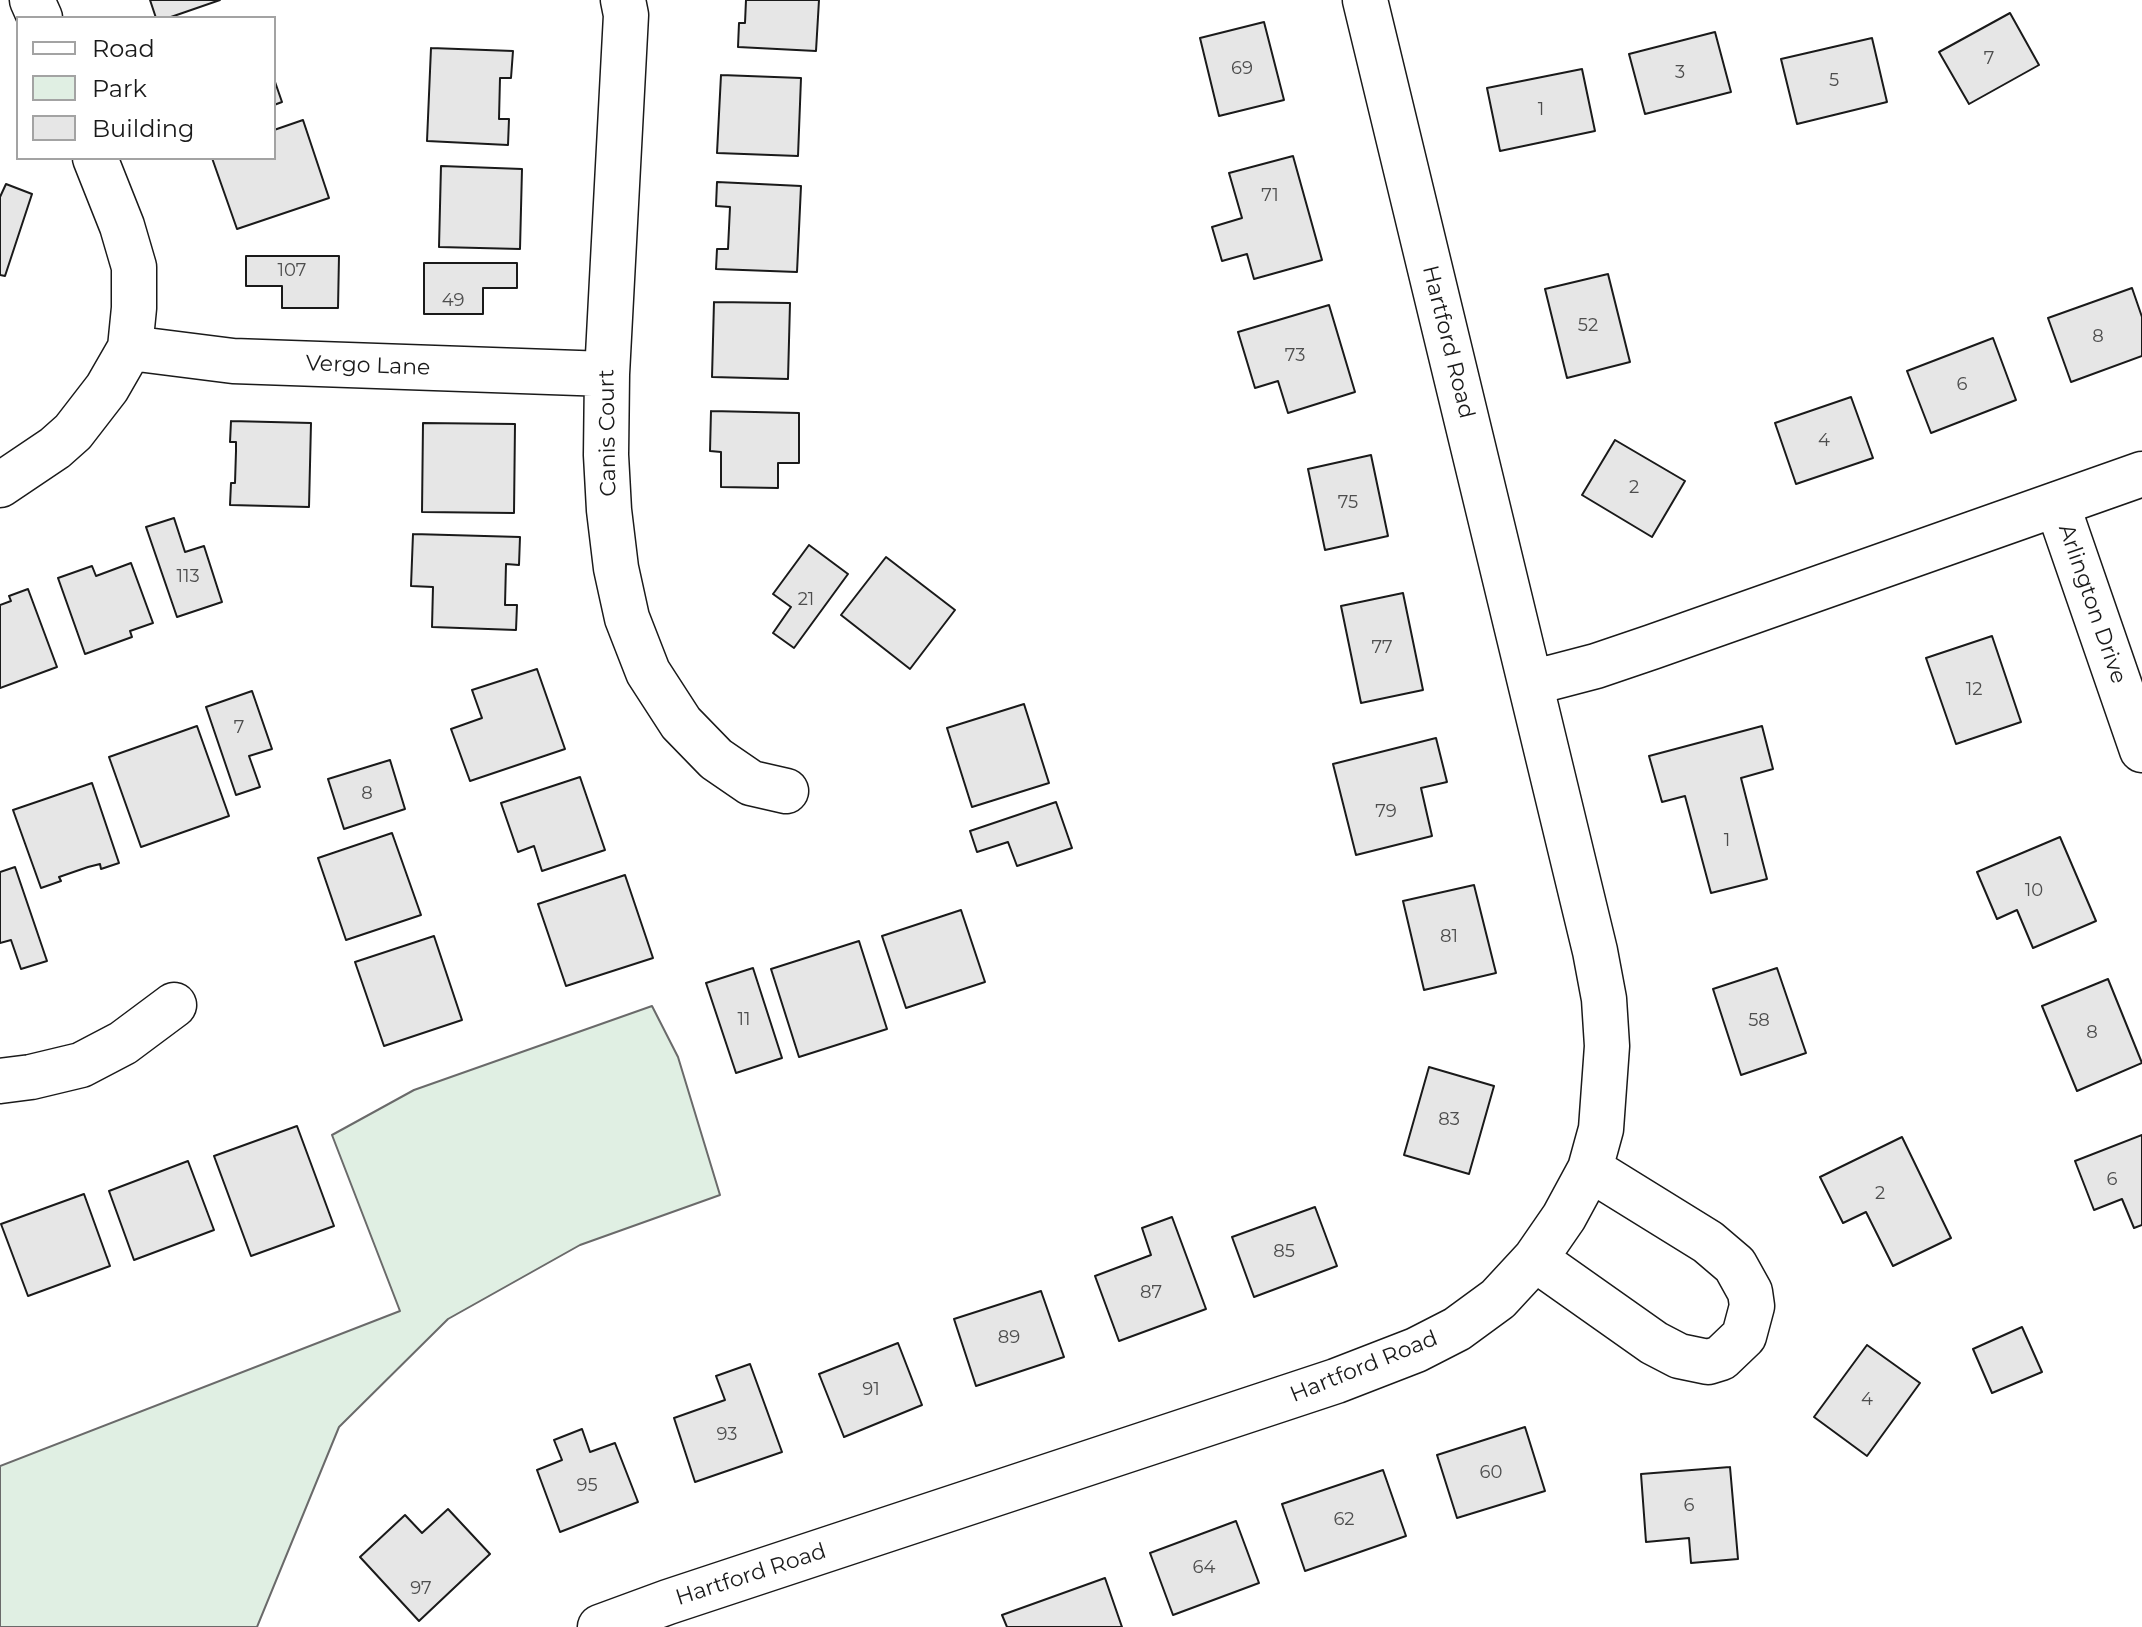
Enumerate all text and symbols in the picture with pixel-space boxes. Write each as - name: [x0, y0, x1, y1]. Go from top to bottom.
- legend: [16, 16, 276, 160]
- text: Road: [92, 34, 155, 63]
- house number: 7: [1984, 48, 1994, 70]
- house number: 69: [1231, 58, 1253, 80]
- house number: 3: [1675, 62, 1685, 84]
- house number: 5: [1829, 70, 1839, 92]
- text: Park: [92, 74, 147, 103]
- house number: 1: [1538, 99, 1544, 121]
- text: Building: [92, 114, 195, 143]
- house number: 71: [1261, 185, 1279, 207]
- house number: 107: [278, 260, 306, 282]
- street label: Hartford Road: [1416, 263, 1480, 421]
- house number: 49: [442, 290, 464, 312]
- house number: 52: [1578, 315, 1598, 337]
- house number: 8: [2092, 326, 2104, 348]
- house number: 73: [1285, 345, 1305, 367]
- street label: Vergo Lane: [305, 351, 431, 381]
- street label: Canis Court: [594, 369, 622, 497]
- house number: 6: [1957, 374, 1967, 396]
- house number: 4: [1818, 430, 1830, 452]
- house number: 2: [1629, 477, 1639, 499]
- house number: 75: [1338, 492, 1358, 514]
- street label: Arlington Drive: [2052, 521, 2132, 687]
- house number: 113: [176, 566, 200, 588]
- house number: 21: [798, 589, 814, 611]
- house number: 77: [1371, 637, 1393, 659]
- house number: 12: [1966, 679, 1982, 701]
- house number: 7: [234, 717, 244, 739]
- house number: 8: [361, 783, 373, 805]
- house number: 79: [1375, 801, 1397, 823]
- house number: 1: [1724, 830, 1730, 852]
- house number: 10: [2025, 880, 2043, 902]
- house number: 81: [1440, 926, 1458, 948]
- house number: 11: [738, 1009, 750, 1031]
- house number: 58: [1748, 1010, 1770, 1032]
- house number: 8: [2086, 1022, 2098, 1044]
- house number: 83: [1438, 1109, 1460, 1131]
- house number: 6: [2107, 1169, 2117, 1191]
- house number: 2: [1875, 1183, 1885, 1205]
- house number: 85: [1273, 1241, 1295, 1263]
- house number: 87: [1140, 1282, 1162, 1304]
- street label: Hartford Road: [1286, 1325, 1442, 1409]
- house number: 89: [998, 1327, 1020, 1349]
- house number: 91: [862, 1379, 880, 1401]
- house number: 4: [1861, 1389, 1873, 1411]
- house number: 93: [717, 1424, 737, 1446]
- house number: 60: [1480, 1462, 1502, 1484]
- house number: 95: [576, 1475, 598, 1497]
- house number: 6: [1684, 1495, 1694, 1517]
- house number: 62: [1333, 1509, 1355, 1531]
- street label: Hartford Road: [672, 1538, 830, 1612]
- house number: 64: [1193, 1557, 1215, 1579]
- house number: 97: [410, 1578, 432, 1600]

